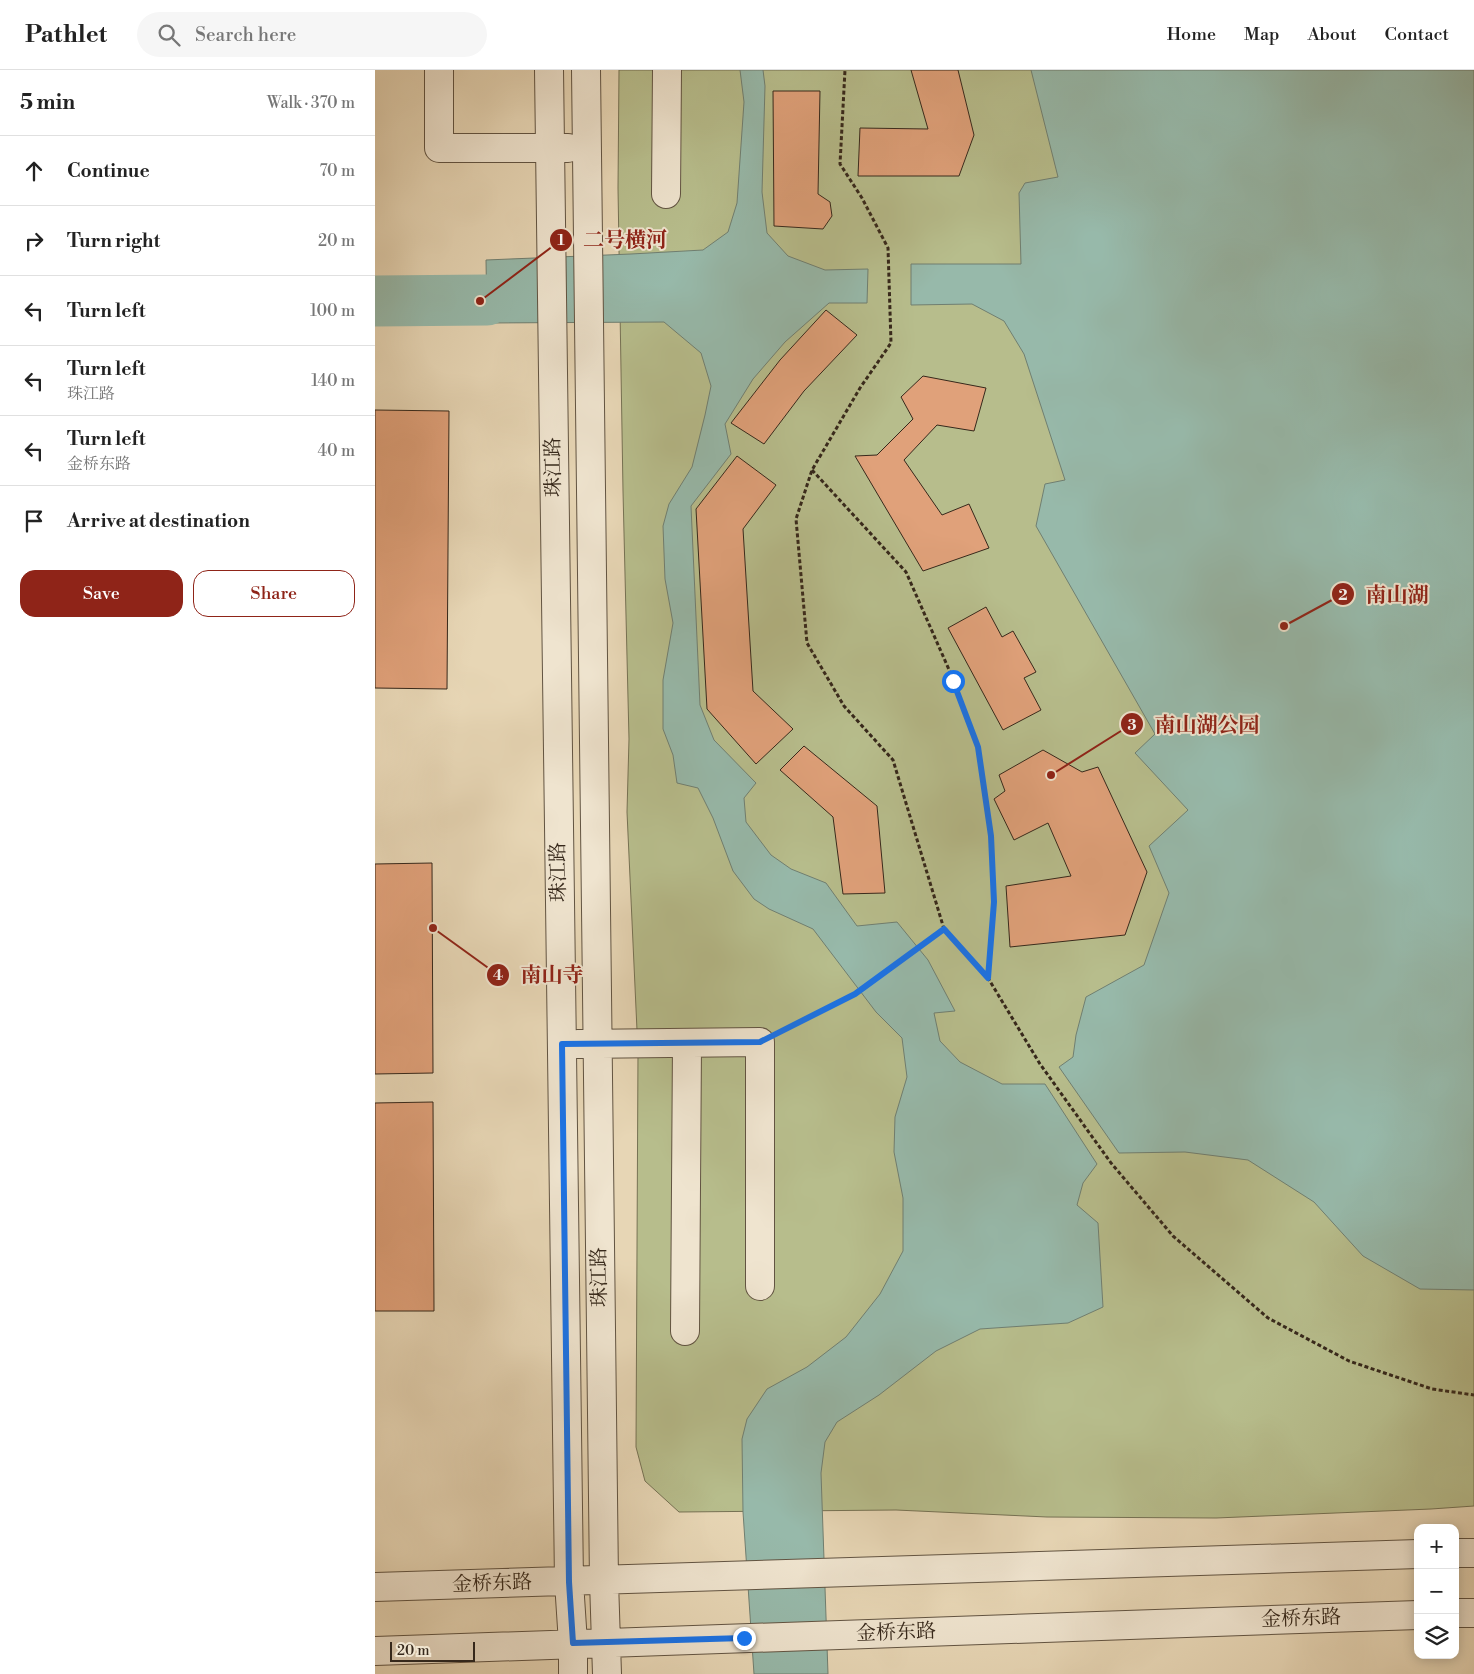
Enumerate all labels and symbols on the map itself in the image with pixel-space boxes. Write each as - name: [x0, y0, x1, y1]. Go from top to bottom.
- callout: 二号横河: [548, 222, 677, 258]
- text: 二号横河: [583, 228, 667, 254]
- text: 1: [557, 231, 565, 250]
- street label: 珠江路: [541, 437, 567, 497]
- callout: 南山湖: [1331, 576, 1439, 612]
- text: 南山湖: [1366, 583, 1429, 609]
- text: 2: [1338, 586, 1348, 605]
- route start: [942, 670, 965, 693]
- callout: 南山湖公园: [1119, 706, 1269, 742]
- text: 南山湖公园: [1155, 713, 1260, 739]
- text: 3: [1127, 716, 1137, 735]
- street label: 珠江路: [546, 842, 572, 902]
- callout: 南山寺: [486, 957, 594, 993]
- text: 南山寺: [521, 963, 584, 989]
- text: 4: [493, 966, 503, 985]
- street label: 珠江路: [587, 1247, 613, 1307]
- street label: 金桥东路: [452, 1570, 532, 1598]
- street label: 金桥东路: [1261, 1605, 1341, 1633]
- street label: 金桥东路: [856, 1619, 936, 1647]
- route end: [733, 1627, 756, 1650]
- scale bar: [390, 1639, 475, 1662]

